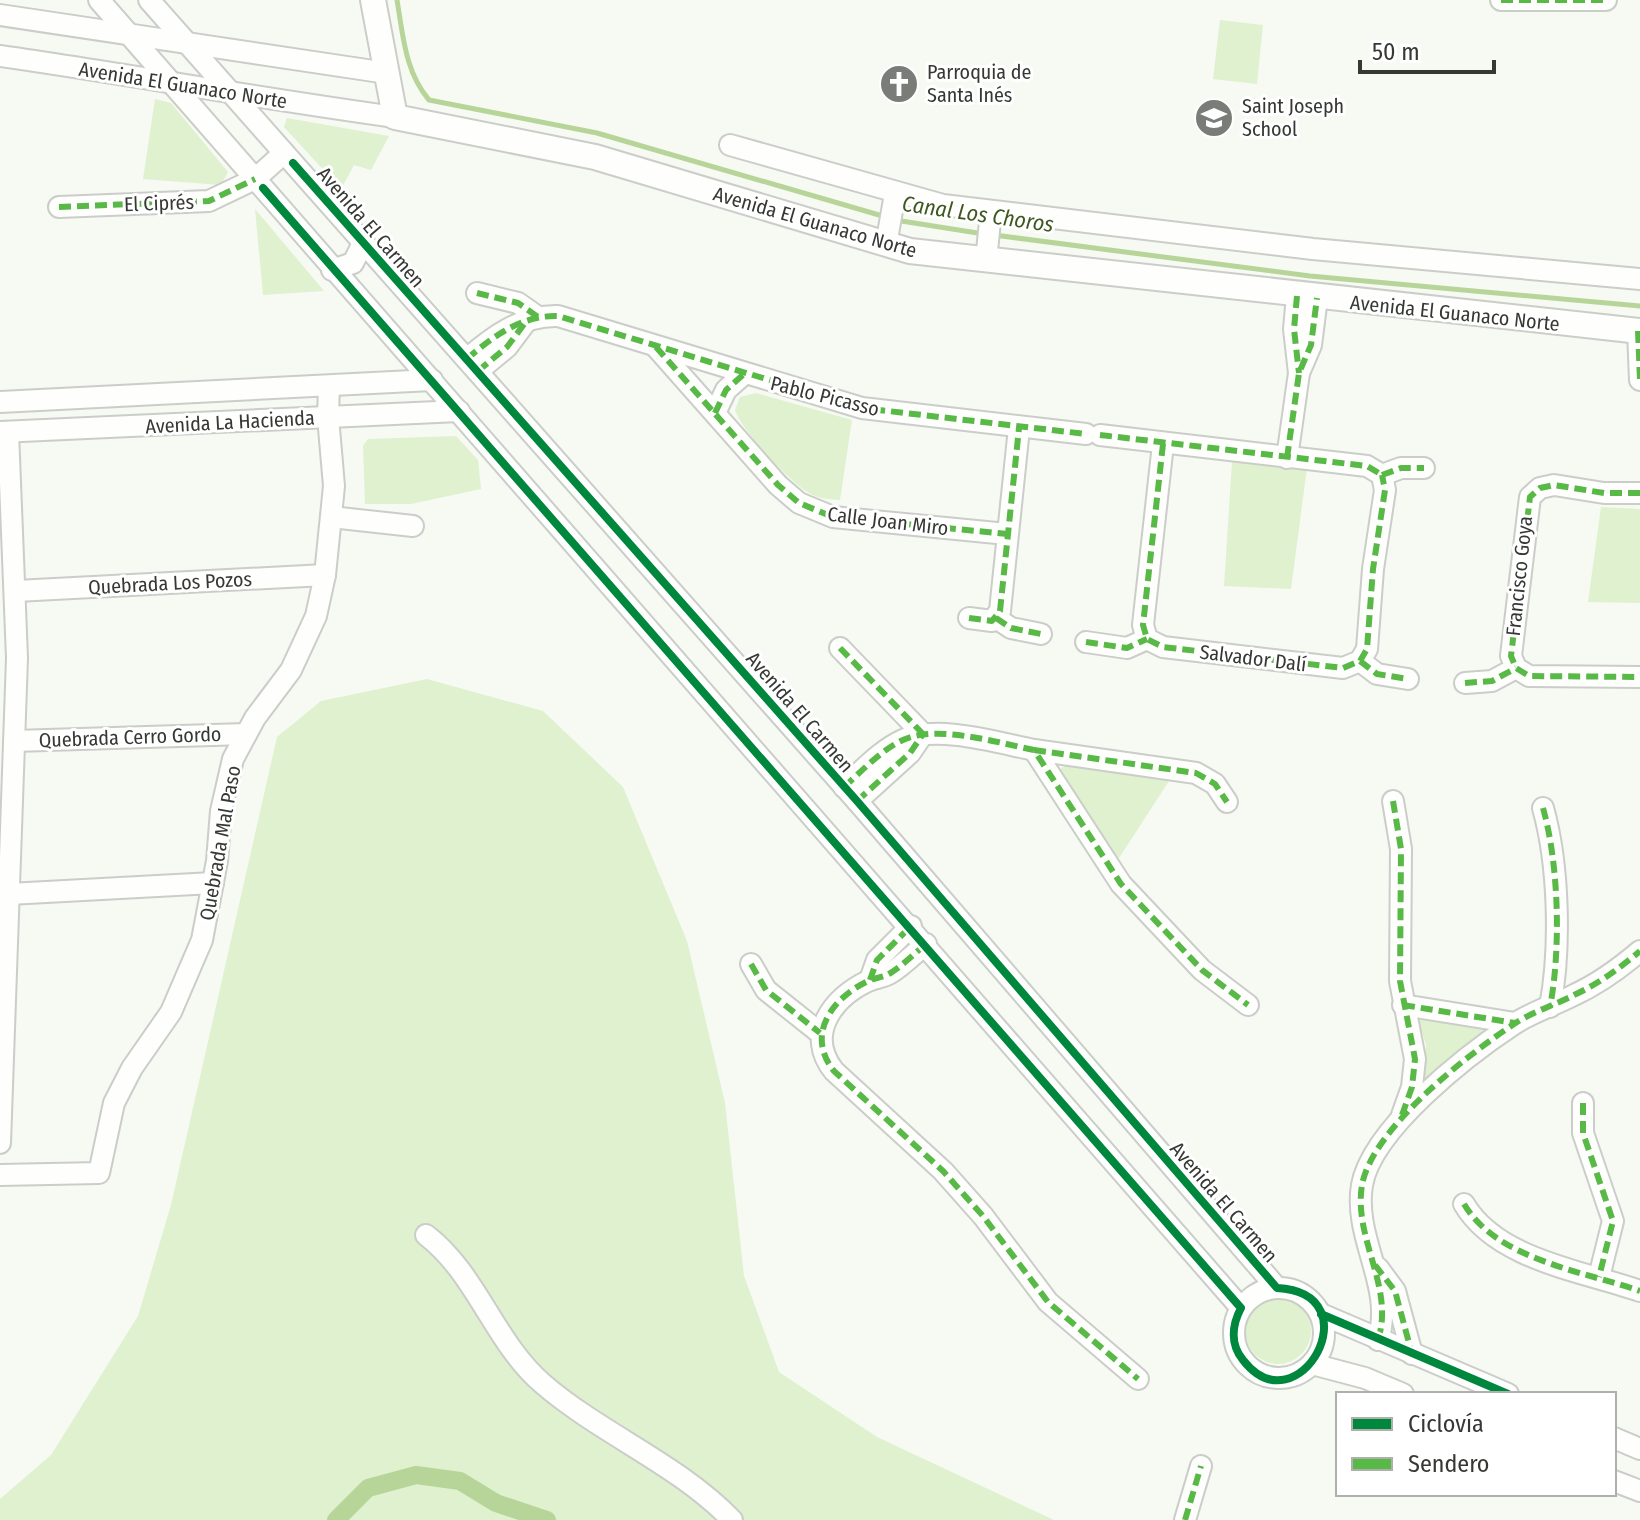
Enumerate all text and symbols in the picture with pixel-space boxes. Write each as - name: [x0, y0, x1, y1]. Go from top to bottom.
- scale bar: [1360, 24, 1494, 74]
- text: 50 m: [1372, 38, 1420, 66]
- street label: Avenida El Guanaco Norte: [77, 57, 289, 113]
- place label: Parroquia de Santa Inés: [927, 60, 1031, 107]
- church icon: Parroquia de Santa Inés: [878, 63, 920, 105]
- place label: Saint Joseph School: [1242, 94, 1344, 141]
- school or university icon: Saint Joseph School: [1193, 97, 1235, 139]
- street label: Avenida El Carmen: [312, 162, 430, 292]
- street label: Avenida El Guanaco Norte: [711, 181, 919, 263]
- street label: El Ciprés: [124, 190, 194, 216]
- water label: Canal Los Choros: [901, 190, 1055, 238]
- street label: Avenida El Guanaco Norte: [1349, 290, 1561, 336]
- street label: Pablo Picasso: [768, 371, 882, 421]
- street label: Avenida La Hacienda: [145, 406, 315, 438]
- street label: Calle Joan Miro: [826, 502, 950, 540]
- street label: Francisco Goya: [1501, 515, 1537, 637]
- street label: Quebrada Los Pozos: [87, 567, 253, 599]
- street label: Salvador Dalí: [1198, 640, 1308, 676]
- street label: Avenida El Carmen: [741, 647, 859, 777]
- street label: Quebrada Cerro Gordo: [38, 722, 222, 752]
- street label: Quebrada Mal Paso: [195, 764, 245, 922]
- street label: Avenida El Carmen: [1165, 1137, 1283, 1267]
- legend: [1336, 1392, 1616, 1496]
- text: Ciclovía: [1408, 1410, 1484, 1438]
- text: Sendero: [1408, 1450, 1489, 1478]

